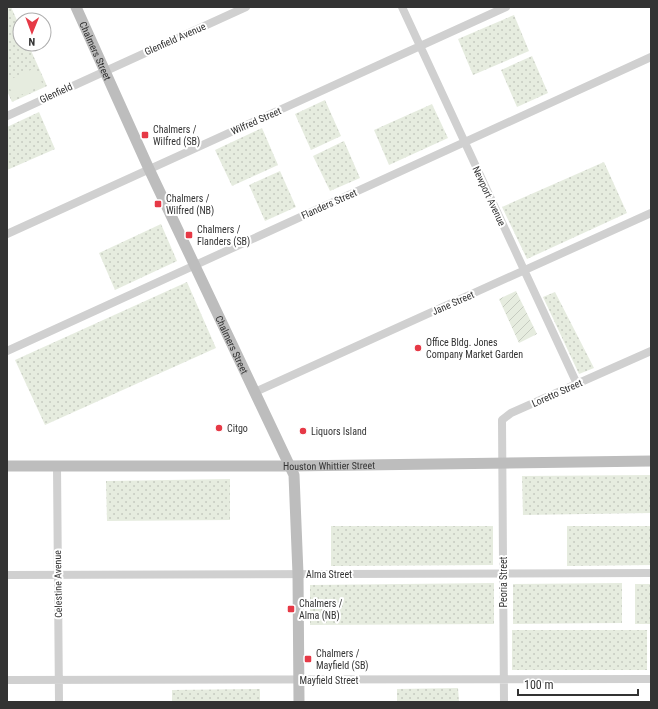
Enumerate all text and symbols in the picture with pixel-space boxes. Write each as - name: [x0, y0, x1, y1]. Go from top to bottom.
- north arrow: [12, 12, 52, 52]
- street label: Chalmers Street: [78, 20, 114, 82]
- street label: Glenfield Avenue: [143, 20, 208, 57]
- text: N: [28, 35, 35, 48]
- street label: Glenfield: [38, 81, 74, 105]
- street label: Wilfred Street: [229, 105, 283, 137]
- place label: Chalmers / Wilfred (SB): [153, 124, 200, 148]
- marker: Chalmers / Wilfred (SB): [140, 130, 150, 140]
- street label: Newport Avenue: [470, 164, 508, 228]
- street label: Flanders Street: [299, 187, 359, 221]
- place label: Chalmers / Wilfred (NB): [166, 193, 214, 217]
- marker: Chalmers / Wilfred (NB): [153, 199, 163, 209]
- place label: Chalmers / Flanders (SB): [197, 224, 250, 248]
- marker: Chalmers / Flanders (SB): [184, 230, 194, 240]
- street label: Jane Street: [430, 289, 476, 317]
- street label: Chalmers Street: [214, 314, 251, 376]
- place label: Office Bldg. Jones Company Market Garden: [426, 337, 523, 360]
- marker: Office Bldg. Jones Company Market Garden: [413, 343, 423, 353]
- street label: Loretto Street: [530, 377, 584, 409]
- marker: Citgo: [214, 423, 224, 433]
- place label: Citgo: [227, 423, 248, 434]
- marker: Liquors Island: [298, 426, 308, 436]
- place label: Liquors Island: [311, 426, 367, 437]
- street label: Houston Whittier Street: [283, 459, 375, 472]
- street label: Celestine Avenue: [52, 550, 64, 618]
- street label: Peoria Street: [498, 556, 509, 608]
- street label: Alma Street: [306, 569, 352, 580]
- place label: Chalmers / Alma (NB): [299, 598, 343, 622]
- marker: Chalmers / Alma (NB): [286, 604, 296, 614]
- place label: Chalmers / Mayfield (SB): [316, 648, 369, 672]
- marker: Chalmers / Mayfield (SB): [303, 654, 313, 664]
- scale bar: [518, 671, 638, 697]
- street label: Mayfield Street: [299, 675, 359, 686]
- text: 100 m: [524, 678, 554, 692]

